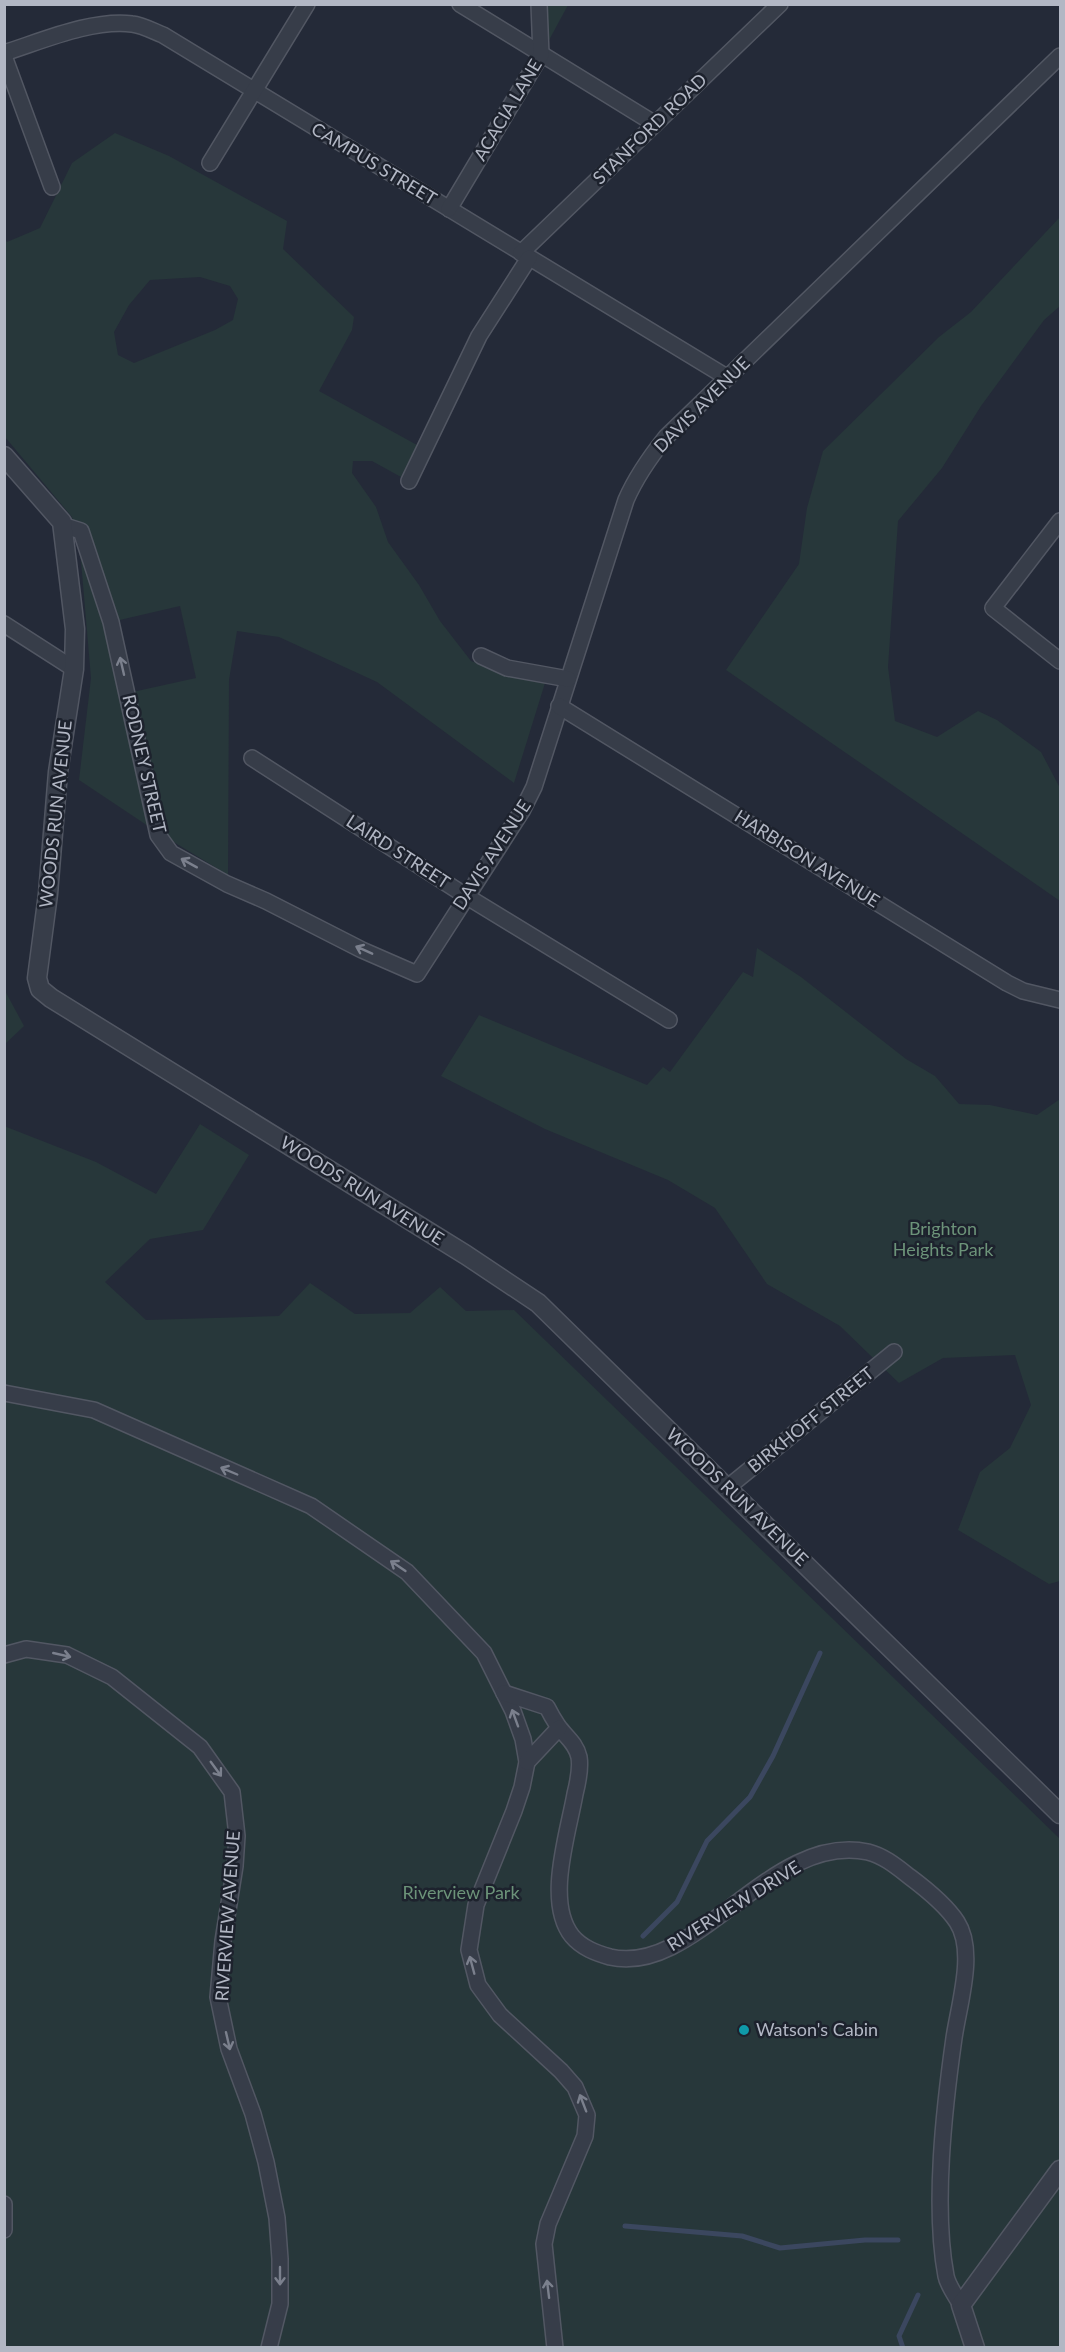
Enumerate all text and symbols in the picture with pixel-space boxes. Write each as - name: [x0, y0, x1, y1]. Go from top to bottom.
- street label: ACACIA LANE: [468, 55, 546, 164]
- street label: STANFORD ROAD: [588, 68, 711, 188]
- street label: CAMPUS STREET: [308, 117, 442, 209]
- street label: DAVIS AVENUE: [649, 352, 754, 457]
- one-way arrow: [115, 657, 127, 676]
- street label: RODNEY STREET: [118, 692, 172, 836]
- street label: WOODS RUN AVENUE: [34, 719, 76, 909]
- street label: DAVIS AVENUE: [447, 795, 535, 914]
- street label: HARBISON AVENUE: [731, 805, 884, 912]
- street label: LAIRD STREET: [343, 809, 455, 893]
- one-way arrow: [181, 857, 198, 869]
- one-way arrow: [355, 944, 373, 956]
- street label: WOODS RUN AVENUE: [277, 1131, 448, 1249]
- park label: Brighton Heights Park: [893, 1217, 994, 1260]
- street label: BIRKHOFF STREET: [743, 1361, 878, 1477]
- street label: WOODS RUN AVENUE: [662, 1423, 813, 1570]
- one-way arrow: [220, 1465, 239, 1476]
- one-way arrow: [391, 1560, 407, 1572]
- one-way arrow: [52, 1650, 71, 1662]
- one-way arrow: [509, 1710, 520, 1728]
- one-way arrow: [210, 1761, 222, 1777]
- street label: RIVERVIEW AVENUE: [210, 1830, 244, 2002]
- street label: RIVERVIEW DRIVE: [663, 1855, 804, 1955]
- park label: Riverview Park: [402, 1881, 520, 1903]
- one-way arrow: [466, 1955, 478, 1974]
- place label: Watson's Cabin: [756, 2018, 878, 2040]
- marker: Watson's Cabin: [737, 2023, 751, 2037]
- one-way arrow: [222, 2031, 234, 2050]
- one-way arrow: [577, 2095, 588, 2113]
- one-way arrow: [274, 2266, 286, 2286]
- one-way arrow: [542, 2280, 553, 2300]

